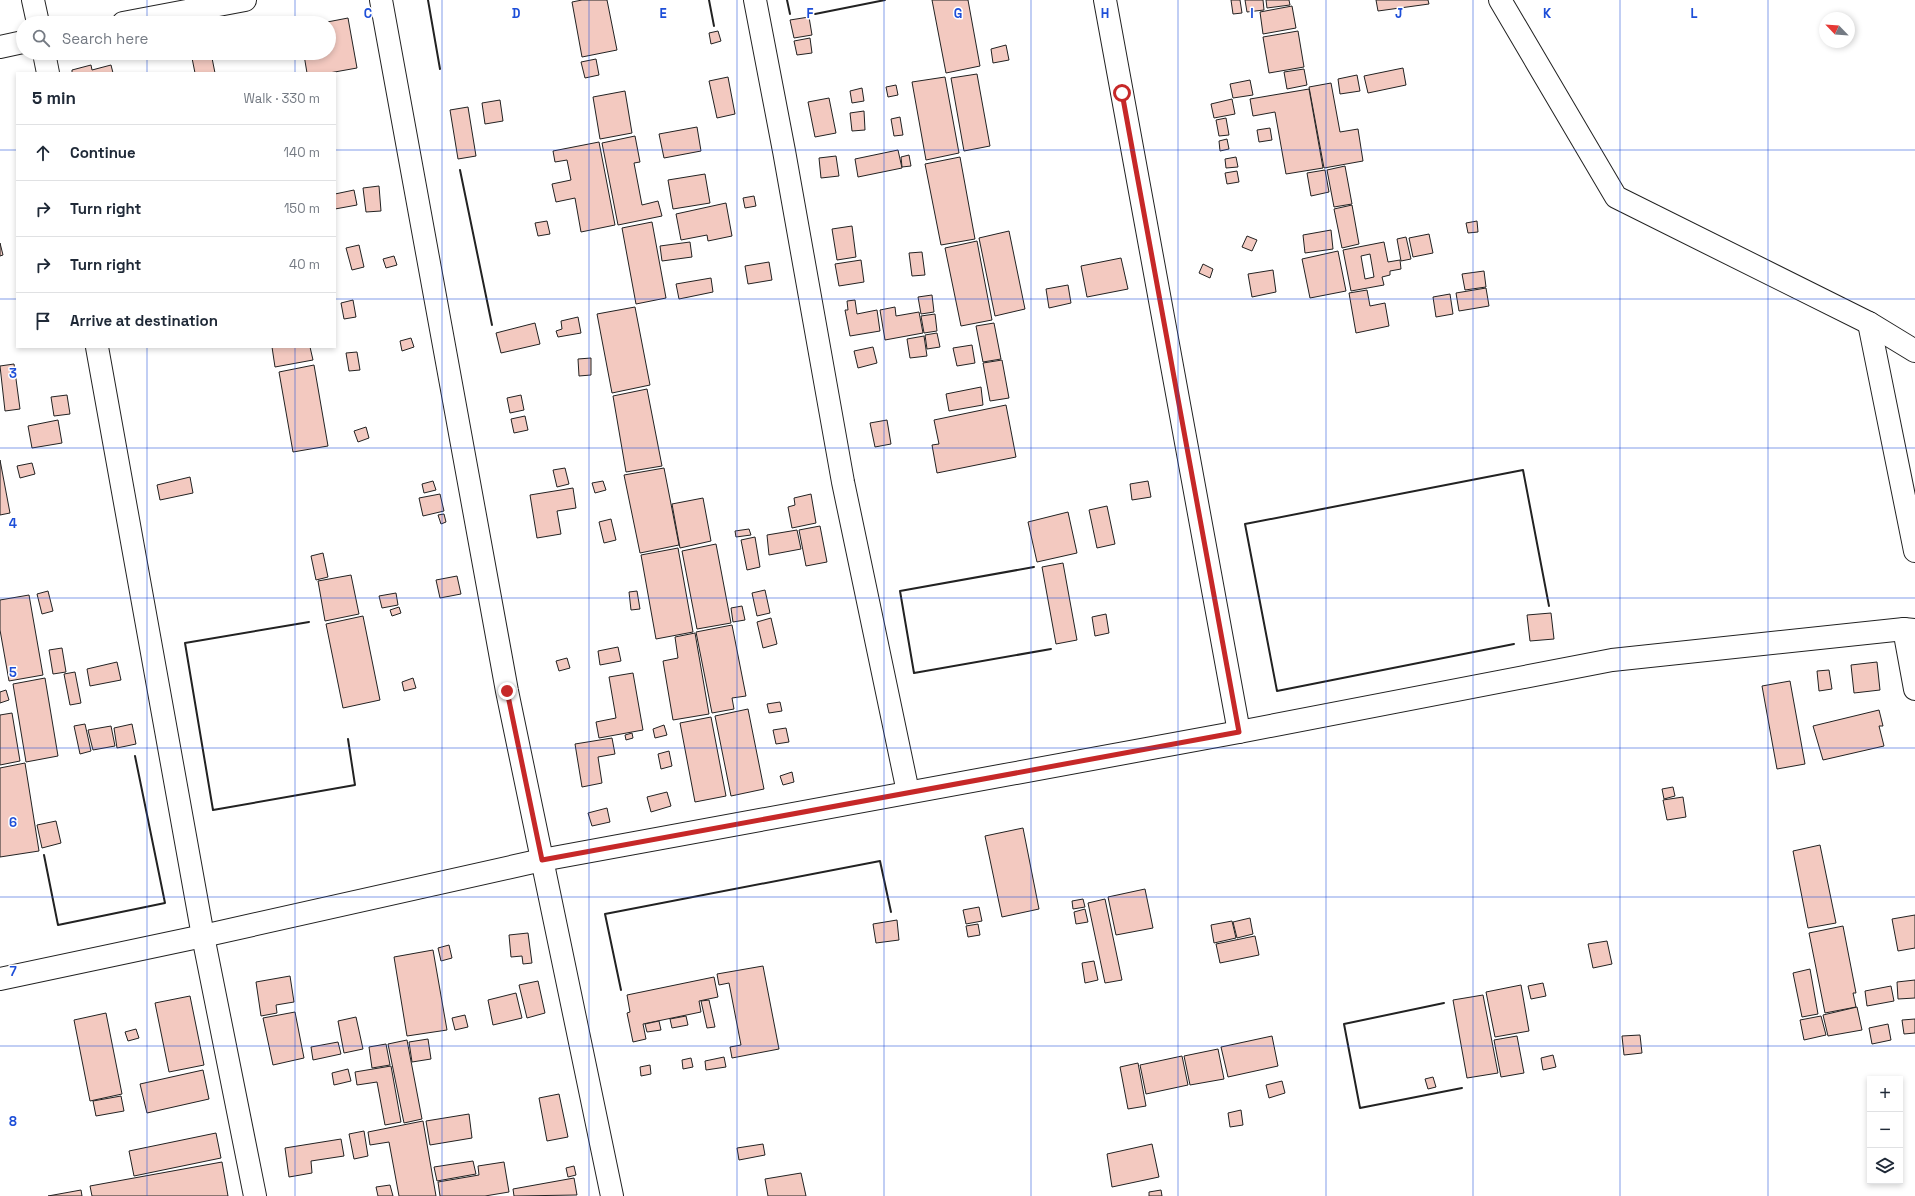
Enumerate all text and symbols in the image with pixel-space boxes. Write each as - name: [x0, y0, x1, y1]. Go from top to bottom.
- text: C: [364, 5, 372, 22]
- text: D: [512, 5, 521, 22]
- text: E: [659, 5, 667, 22]
- text: F: [807, 5, 814, 22]
- text: G: [954, 5, 962, 22]
- text: H: [1101, 5, 1109, 22]
- text: I: [1250, 5, 1254, 22]
- text: J: [1395, 5, 1403, 22]
- text: K: [1543, 5, 1552, 22]
- text: L: [1690, 5, 1698, 22]
- north arrow: [1819, 12, 1855, 48]
- search box: [16, 16, 336, 60]
- icon: search: [30, 27, 52, 49]
- text: Search here: [62, 29, 148, 48]
- route start: [1113, 84, 1131, 102]
- text: 5 min: [32, 87, 76, 109]
- text: Walk · 330 m: [243, 90, 320, 107]
- icon: ahead: [32, 142, 54, 164]
- text: Continue: [70, 143, 136, 162]
- text: 140 m: [284, 144, 320, 161]
- icon: right: [32, 198, 54, 220]
- text: Turn right: [70, 199, 141, 218]
- text: 150 m: [284, 200, 320, 217]
- icon: right: [32, 254, 54, 276]
- text: Turn right: [70, 255, 141, 274]
- text: 40 m: [289, 256, 320, 273]
- icon: arrive: [32, 310, 54, 332]
- text: Arrive at destination: [70, 311, 218, 330]
- text: 3: [9, 365, 17, 382]
- text: 4: [9, 515, 17, 532]
- text: 5: [9, 664, 17, 681]
- route end: [498, 682, 516, 700]
- text: 6: [9, 814, 17, 831]
- text: 7: [9, 963, 17, 980]
- map controls: [1867, 1076, 1903, 1184]
- button: +: [1867, 1076, 1903, 1112]
- button: −: [1867, 1112, 1903, 1148]
- text: 8: [9, 1113, 17, 1130]
- button: layers: [1867, 1148, 1903, 1184]

